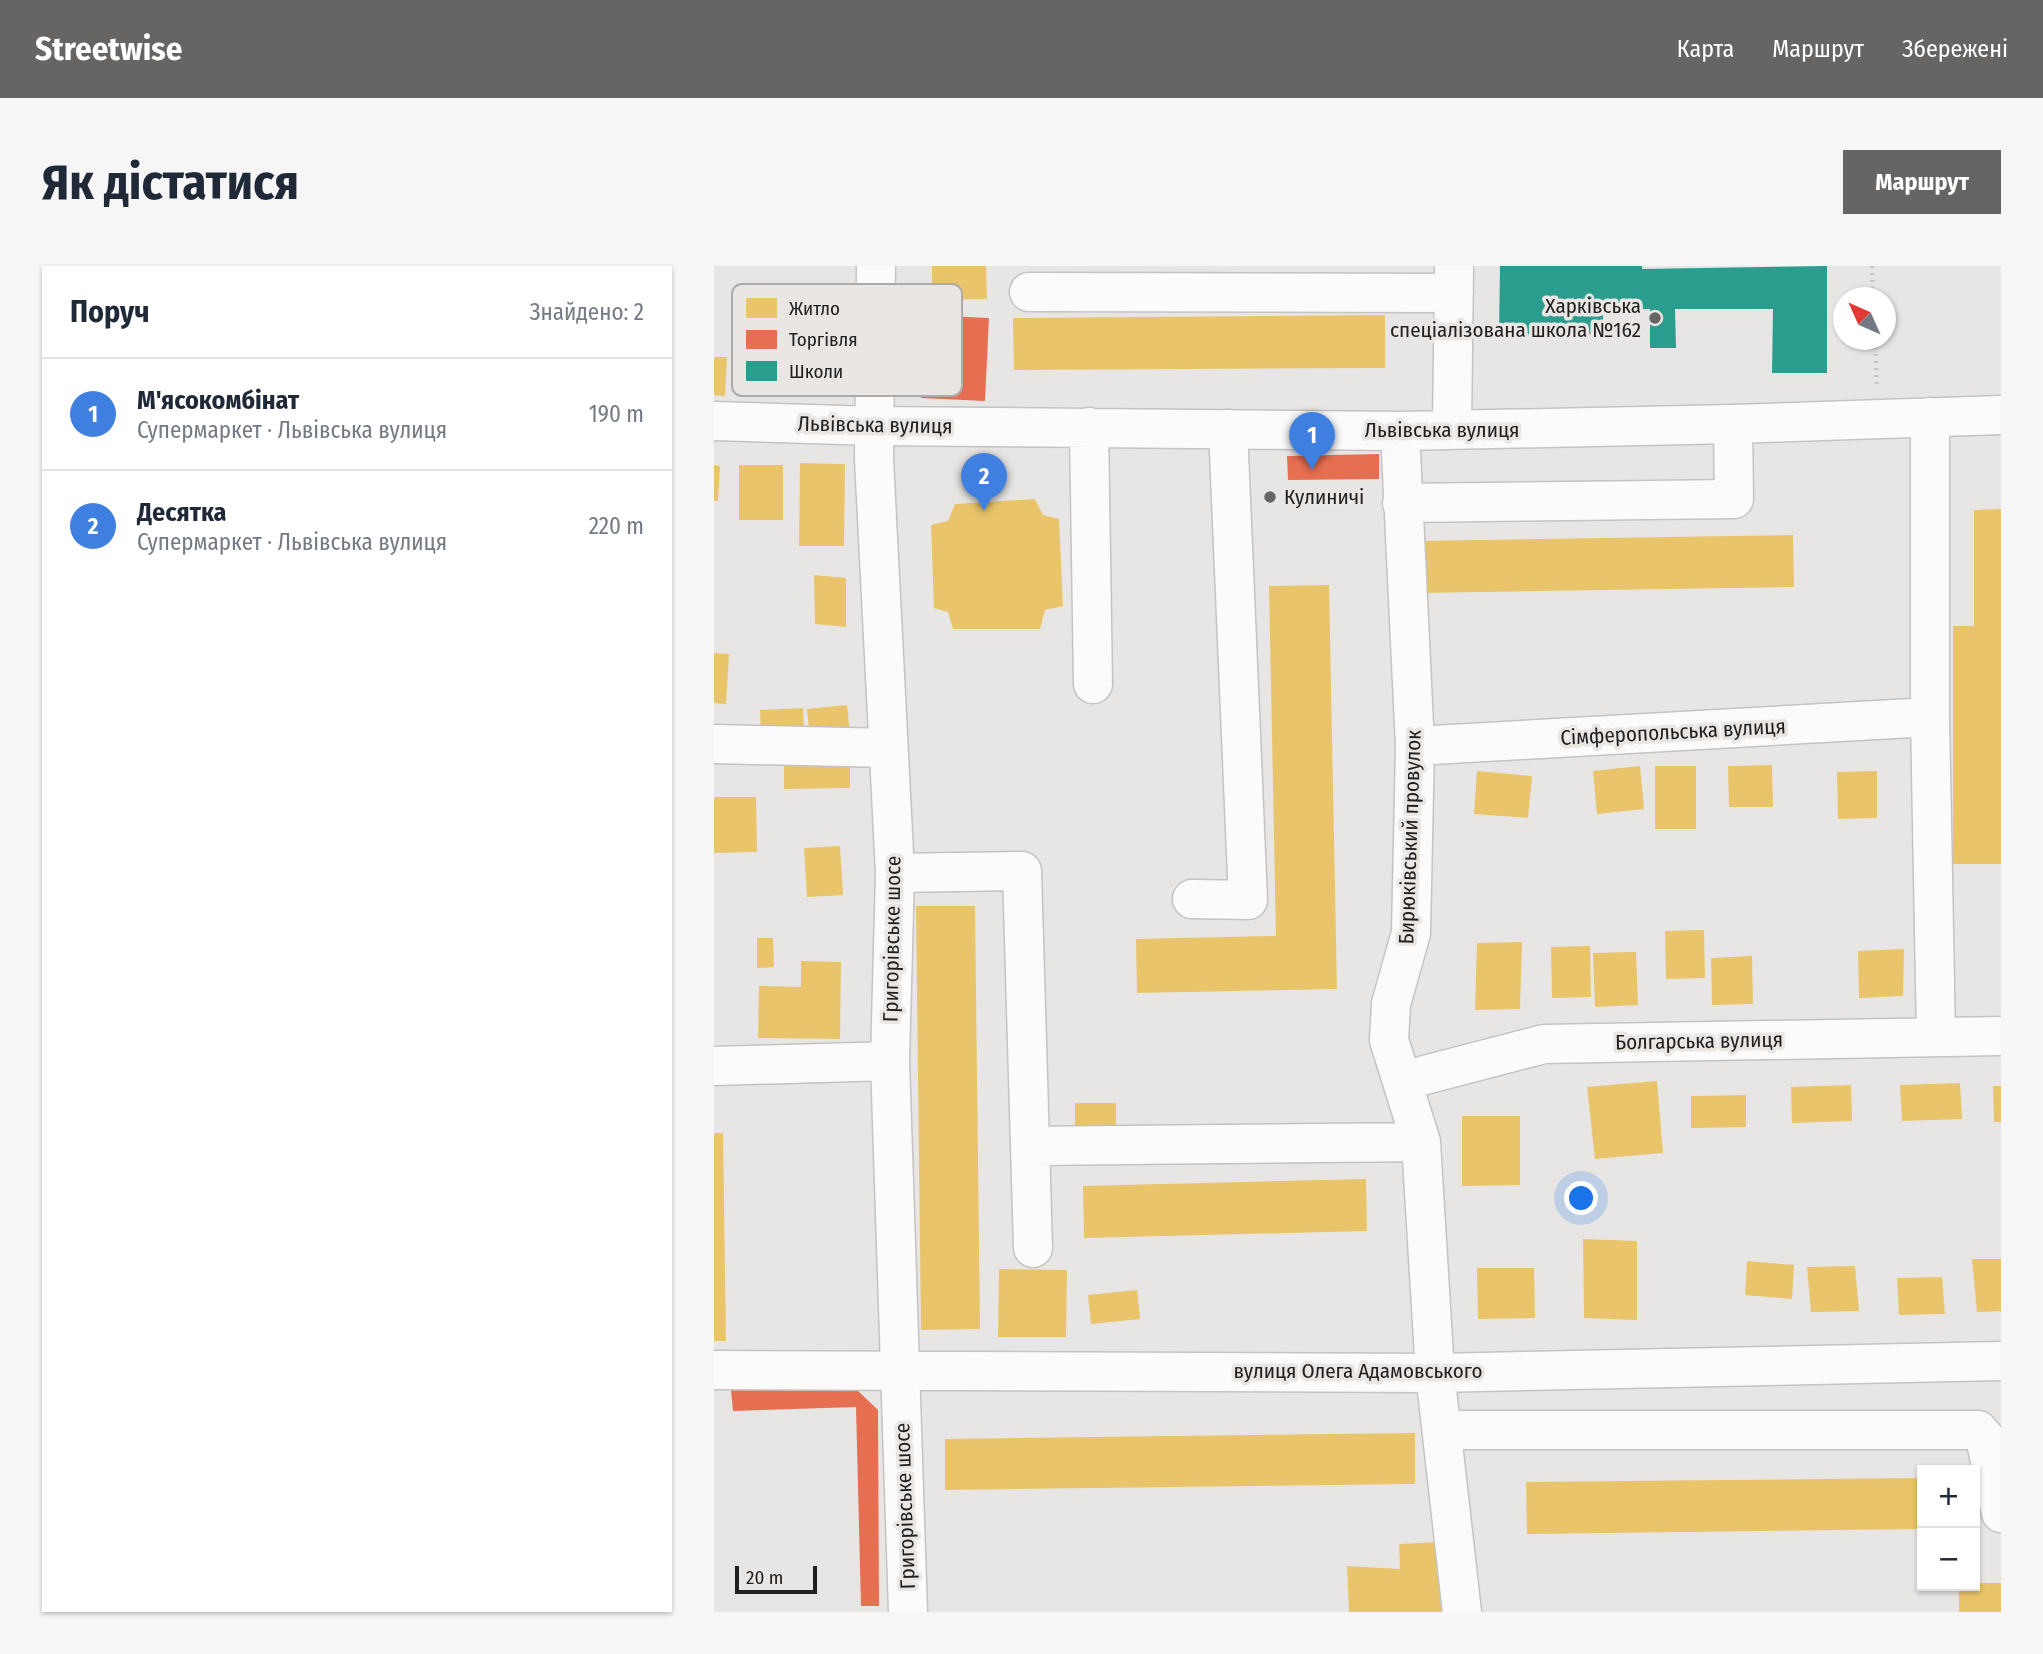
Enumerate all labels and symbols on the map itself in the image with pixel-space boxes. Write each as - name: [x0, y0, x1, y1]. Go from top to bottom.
- legend: [732, 284, 962, 396]
- north arrow: [1833, 287, 1896, 350]
- place label: Харківська спеціалізована школа №162: [1390, 293, 1641, 343]
- text: Житло: [789, 297, 840, 320]
- marker: Харківська спеціалізована школа №162: [1647, 310, 1663, 326]
- text: Торгівля: [789, 328, 858, 351]
- text: Школи: [789, 360, 843, 383]
- street label: Львівська вулиця: [797, 411, 953, 439]
- pin: 1: [1289, 412, 1335, 470]
- street label: Львівська вулиця: [1365, 417, 1519, 443]
- pin: 2: [961, 453, 1007, 511]
- place label: Кулиничі: [1284, 484, 1364, 510]
- marker: Кулиничі: [1262, 489, 1278, 505]
- street label: Сімферопольська вулиця: [1560, 713, 1786, 751]
- street label: Бирюківський провулок: [1393, 729, 1427, 945]
- street label: Григорівське шосе: [878, 856, 906, 1022]
- street label: Болгарська вулиця: [1615, 1027, 1783, 1055]
- your location: [1564, 1181, 1598, 1215]
- street label: вулиця Олега Адамовського: [1234, 1358, 1482, 1384]
- street label: Григорівське шосе: [889, 1422, 921, 1590]
- scale bar: [735, 1563, 817, 1595]

